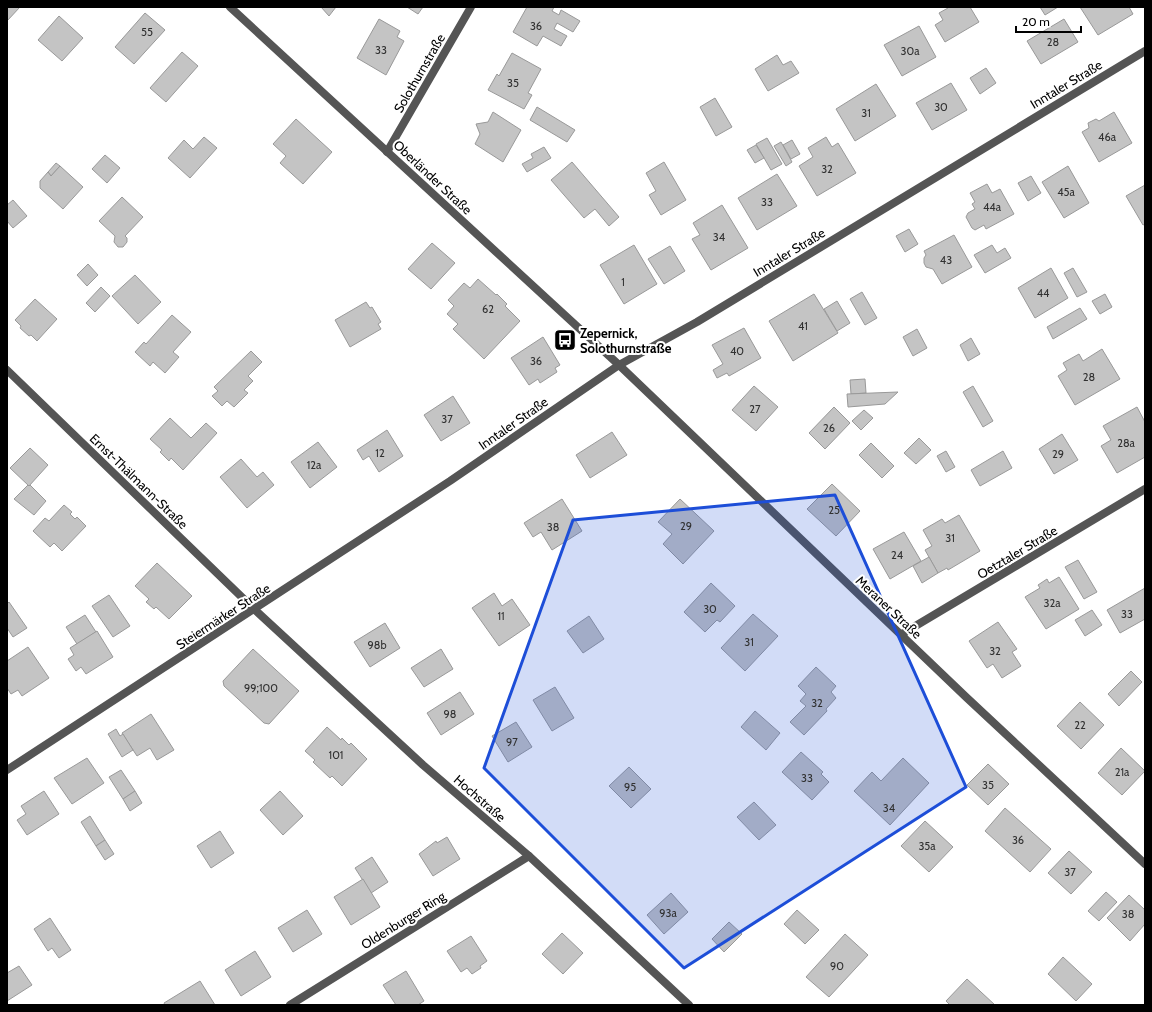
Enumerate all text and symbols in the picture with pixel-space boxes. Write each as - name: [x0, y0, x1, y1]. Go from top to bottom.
- scale bar: [1016, 8, 1081, 34]
- text: 20 m: [1022, 14, 1050, 29]
- house number: 36: [530, 19, 542, 33]
- house number: 55: [141, 25, 153, 39]
- street label: Solothurnstraße: [390, 30, 448, 115]
- house number: 28: [1047, 35, 1059, 49]
- house number: 33: [375, 43, 387, 57]
- house number: 30a: [901, 44, 920, 58]
- street label: Inntaler Straße: [1027, 56, 1105, 112]
- house number: 35: [507, 76, 519, 90]
- house number: 30: [934, 100, 948, 114]
- house number: 31: [861, 106, 871, 120]
- house number: 46a: [1098, 130, 1117, 144]
- street label: Oberländer Straße: [390, 137, 476, 218]
- house number: 32: [821, 162, 833, 176]
- house number: 45a: [1057, 185, 1076, 199]
- house number: 33: [761, 195, 773, 209]
- house number: 44a: [983, 200, 1002, 214]
- street label: Inntaler Straße: [750, 224, 828, 280]
- house number: 34: [713, 230, 726, 244]
- house number: 43: [940, 253, 952, 267]
- house number: 1: [621, 275, 625, 289]
- house number: 44: [1037, 286, 1050, 300]
- house number: 62: [482, 302, 494, 316]
- house number: 41: [798, 319, 808, 333]
- place label: Zepernick, Solothurnstraße: [580, 325, 672, 356]
- bus stop icon: Zepernick, Solothurnstraße: [552, 327, 578, 353]
- house number: 40: [730, 344, 744, 358]
- house number: 36: [530, 354, 542, 368]
- house number: 28: [1083, 370, 1095, 384]
- street label: Inntaler Straße: [475, 393, 551, 453]
- house number: 27: [749, 402, 761, 416]
- house number: 37: [441, 412, 453, 426]
- house number: 26: [823, 421, 835, 435]
- street label: Ernst-Thälmann-Straße: [87, 430, 192, 532]
- house number: 28a: [1117, 436, 1136, 450]
- house number: 12: [375, 446, 385, 460]
- house number: 29: [1052, 447, 1064, 461]
- house number: 12a: [307, 458, 322, 472]
- house number: 25: [828, 503, 840, 517]
- house number: 29: [680, 519, 692, 533]
- house number: 38: [547, 520, 559, 534]
- street label: Oetztaler Straße: [974, 522, 1060, 582]
- house number: 31: [945, 531, 955, 545]
- house number: 24: [891, 548, 904, 562]
- street label: Meraner Straße: [853, 572, 926, 642]
- street label: Steiermärker Straße: [173, 579, 273, 652]
- house number: 32a: [1044, 596, 1061, 610]
- house number: 30: [703, 602, 717, 616]
- house number: 33: [1121, 607, 1133, 621]
- house number: 11: [497, 609, 505, 623]
- house number: 31: [744, 635, 754, 649]
- house number: 98b: [367, 638, 387, 652]
- house number: 32: [989, 644, 1001, 658]
- house number: 99;100: [244, 681, 278, 695]
- house number: 32: [811, 696, 823, 710]
- house number: 98: [444, 707, 456, 721]
- house number: 22: [1074, 718, 1086, 732]
- house number: 97: [506, 735, 518, 749]
- house number: 101: [329, 748, 343, 762]
- house number: 21a: [1115, 765, 1130, 779]
- street label: Hochstraße: [451, 771, 509, 825]
- house number: 33: [801, 771, 813, 785]
- house number: 35: [982, 778, 994, 792]
- house number: 95: [624, 780, 636, 794]
- house number: 34: [883, 801, 896, 815]
- house number: 36: [1012, 833, 1024, 847]
- house number: 35a: [918, 839, 936, 853]
- house number: 37: [1064, 865, 1076, 879]
- street label: Oldenburger Ring: [358, 887, 449, 952]
- house number: 93a: [659, 906, 677, 920]
- house number: 38: [1122, 907, 1134, 921]
- house number: 90: [830, 959, 844, 973]

